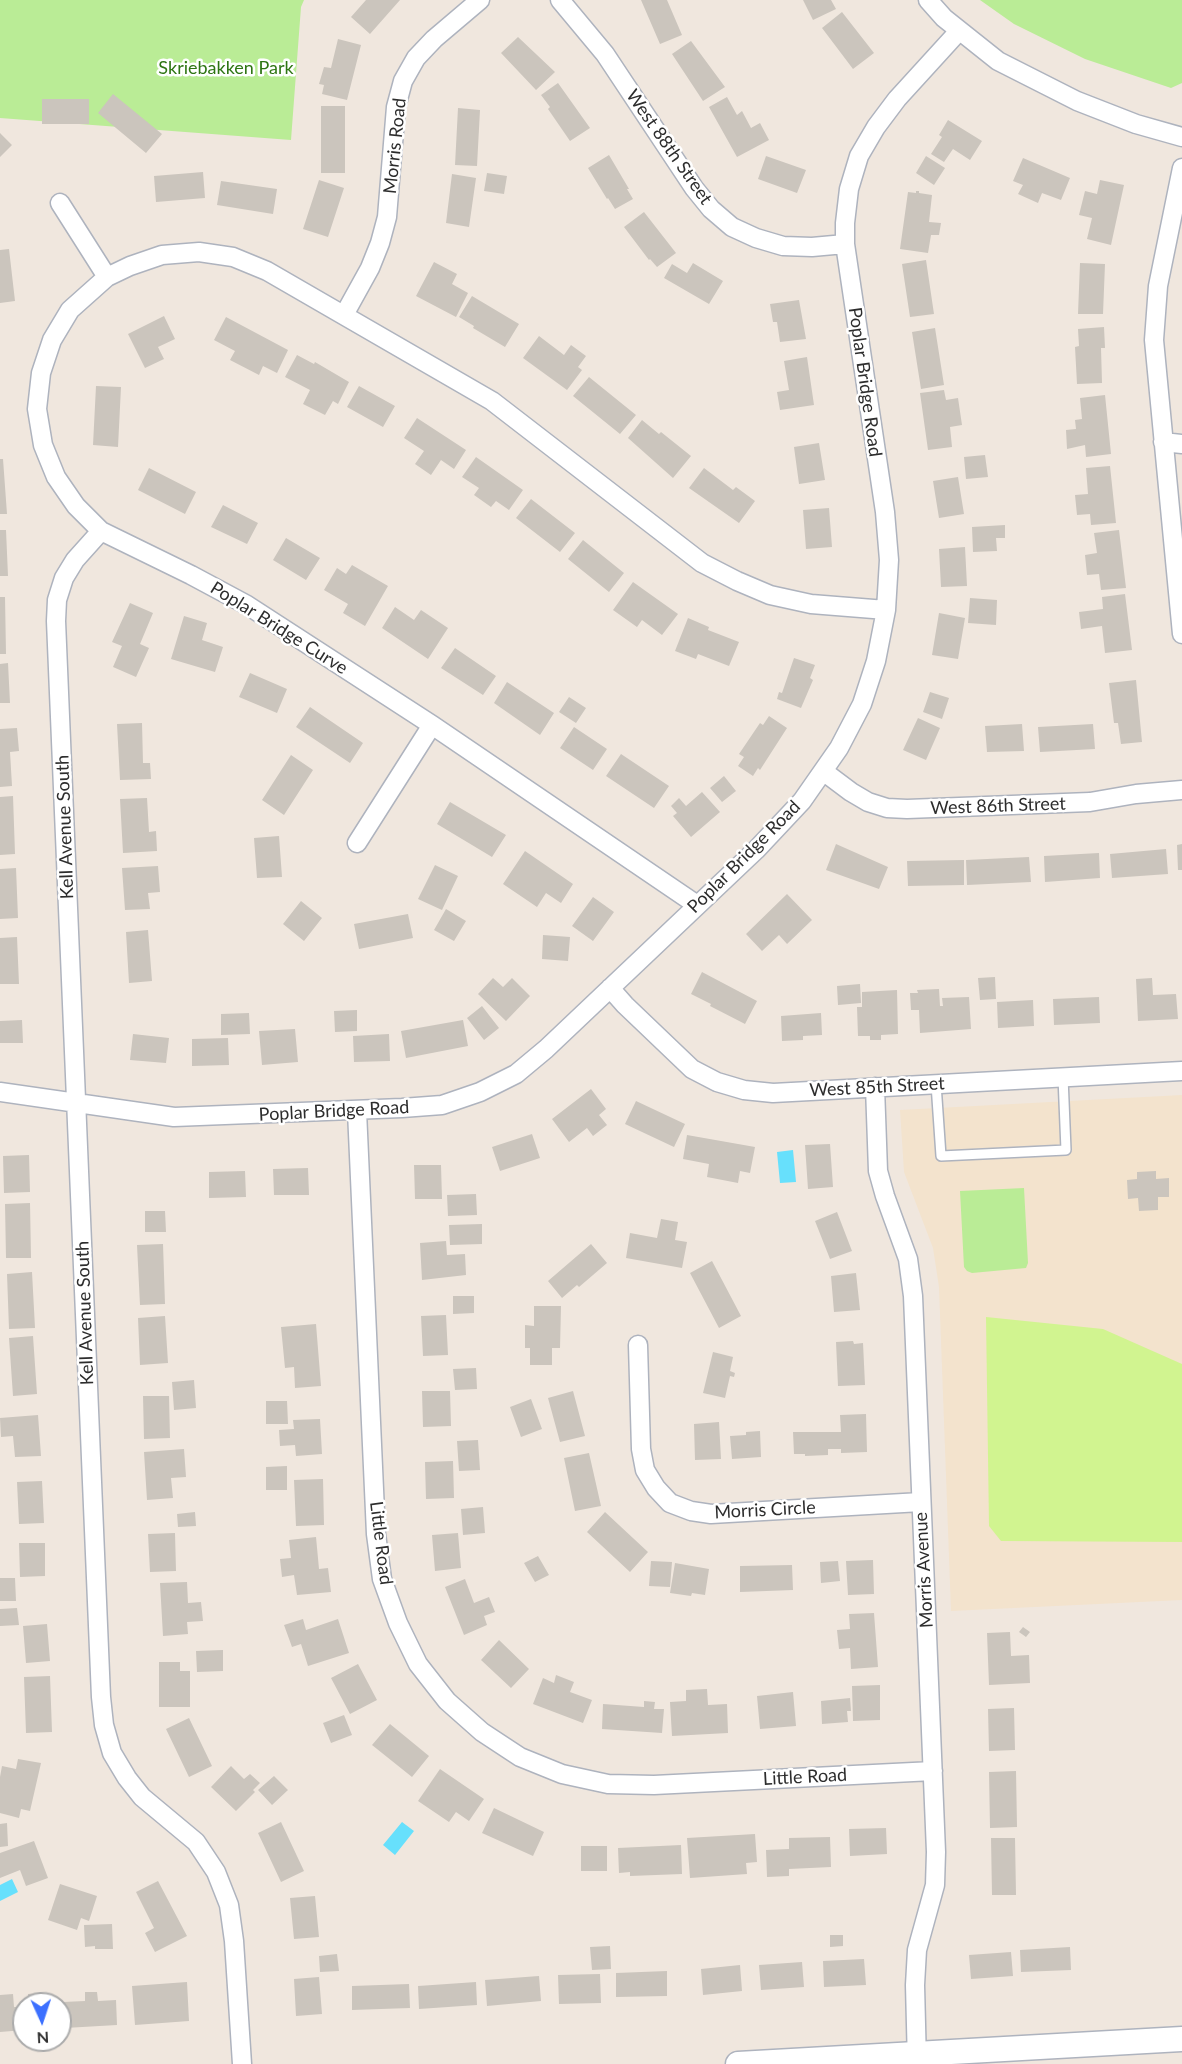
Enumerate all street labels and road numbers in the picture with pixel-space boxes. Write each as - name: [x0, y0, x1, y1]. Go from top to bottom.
- street label: West 88th Street: [621, 85, 717, 209]
- street label: Morris Road: [379, 97, 411, 195]
- street label: Poplar Bridge Road: [844, 306, 886, 458]
- street label: Poplar Bridge Curve: [206, 577, 352, 679]
- street label: Kell Avenue South: [52, 754, 78, 900]
- street label: West 86th Street: [930, 793, 1066, 819]
- street label: Poplar Bridge Road: [683, 796, 805, 918]
- street label: West 85th Street: [809, 1073, 945, 1101]
- street label: Poplar Bridge Road: [258, 1096, 410, 1126]
- street label: Kell Avenue South: [72, 1240, 98, 1386]
- street label: Morris Circle: [714, 1497, 816, 1523]
- street label: Little Road: [365, 1500, 397, 1586]
- street label: Morris Avenue: [910, 1511, 938, 1629]
- street label: Little Road: [762, 1764, 848, 1790]

